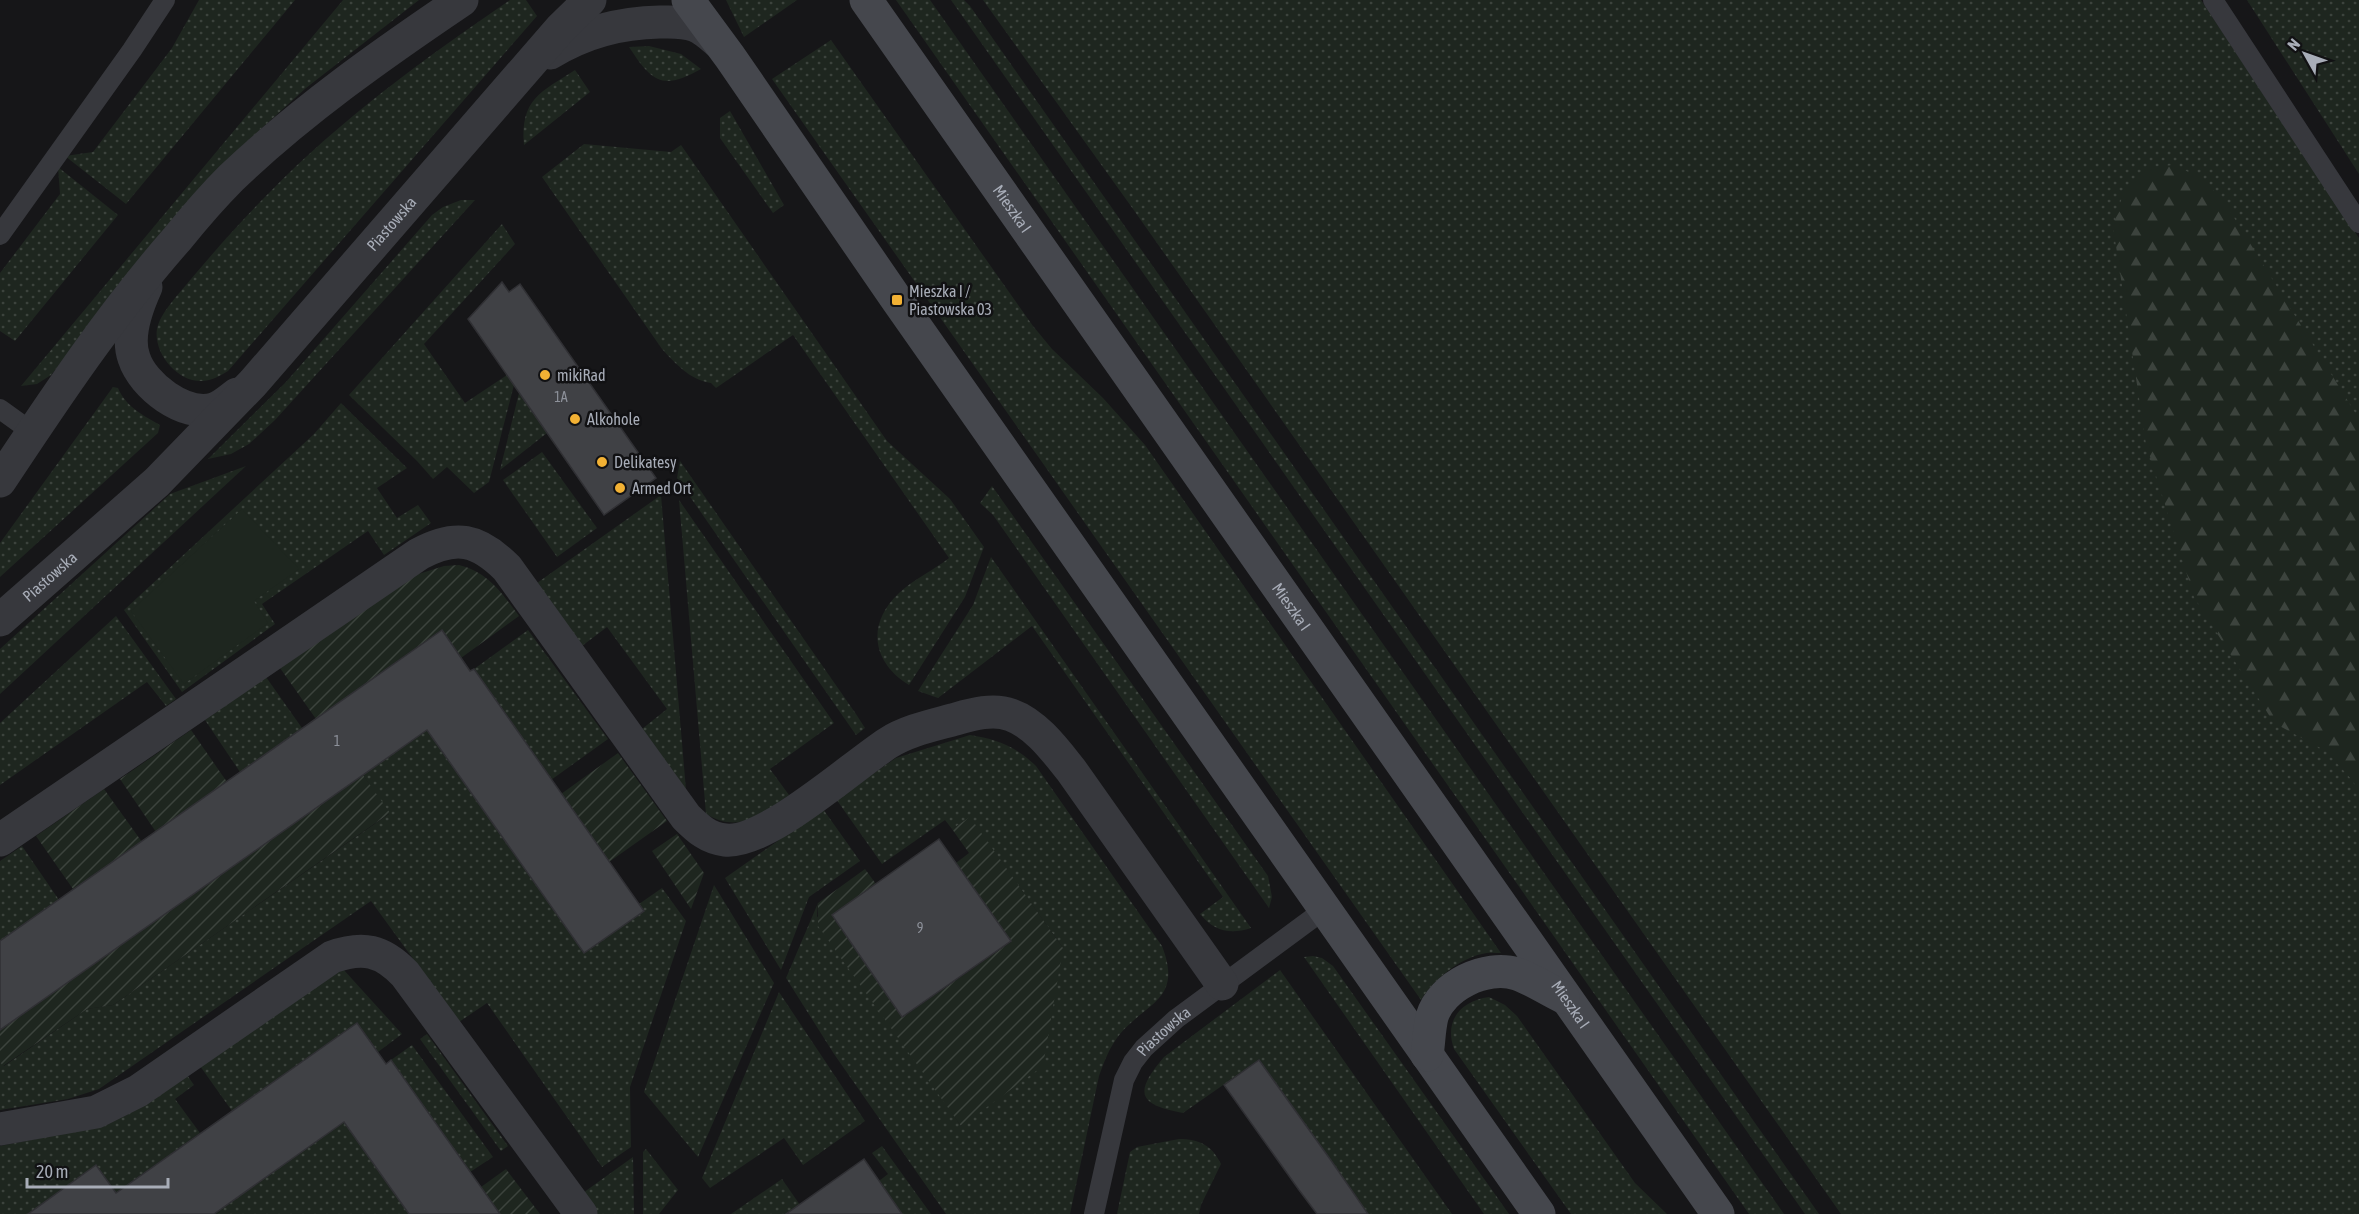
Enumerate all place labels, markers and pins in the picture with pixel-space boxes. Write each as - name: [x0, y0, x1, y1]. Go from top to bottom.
- place label: Mieszka I / Piastowska 03: [909, 282, 992, 318]
- marker: Mieszka I / Piastowska 03: [890, 293, 904, 307]
- place label: mikiRad: [557, 366, 605, 384]
- marker: mikiRad: [538, 368, 552, 382]
- place label: Alkohole: [587, 410, 640, 428]
- marker: Alkohole: [568, 412, 582, 426]
- place label: Delikatesy: [614, 453, 677, 472]
- marker: Delikatesy: [595, 455, 609, 469]
- place label: Armed Ort: [632, 479, 692, 497]
- marker: Armed Ort: [613, 481, 627, 495]

